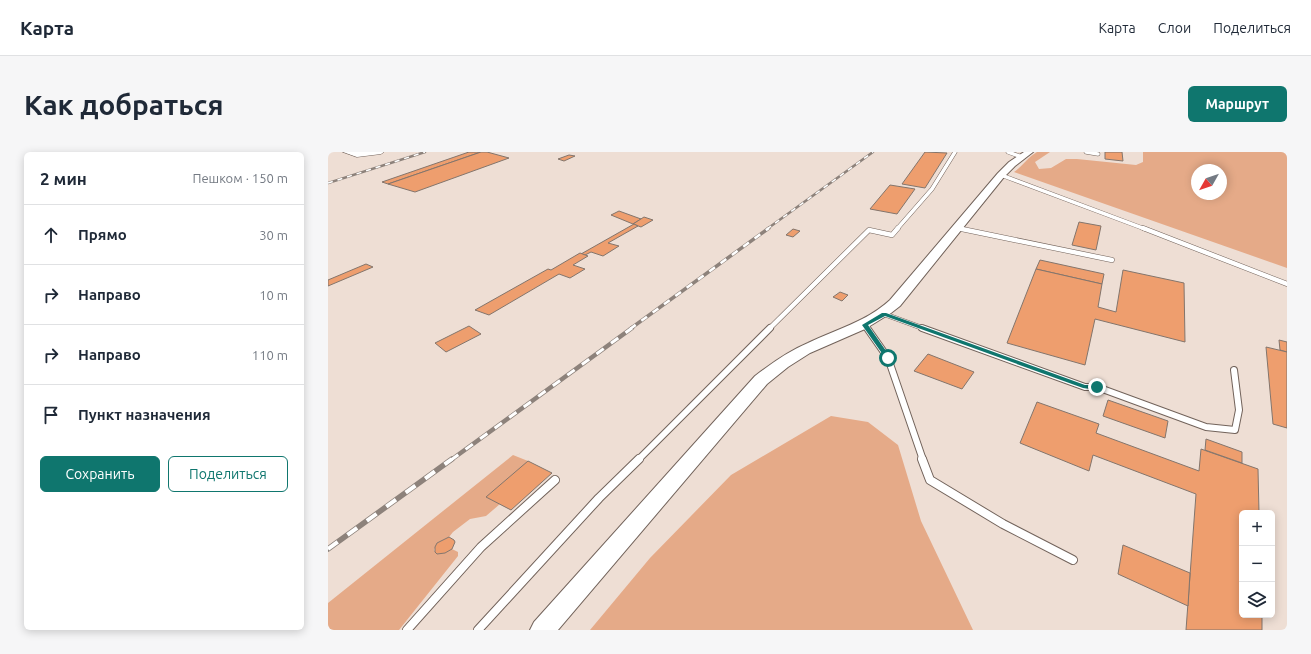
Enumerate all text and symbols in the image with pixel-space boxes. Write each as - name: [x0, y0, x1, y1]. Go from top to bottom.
- text: Карта: [20, 17, 74, 39]
- text: Карта: [1098, 20, 1136, 36]
- text: Слои: [1158, 20, 1191, 36]
- text: Поделиться: [1213, 20, 1291, 36]
- button: Маршрут: [1188, 86, 1287, 122]
- text: Как добраться: [24, 89, 223, 120]
- north arrow: [1191, 164, 1227, 200]
- text: 2 мин: [40, 169, 87, 188]
- text: Пешком · 150 m: [192, 171, 288, 185]
- icon: ahead: [40, 224, 62, 246]
- text: Прямо: [78, 226, 127, 243]
- text: 30 m: [259, 228, 288, 242]
- icon: right: [40, 284, 62, 306]
- text: Направо: [78, 286, 141, 303]
- text: 10 m: [259, 288, 288, 302]
- icon: right: [40, 344, 62, 366]
- text: Направо: [78, 346, 141, 363]
- text: 110 m: [252, 348, 288, 362]
- route start: [879, 349, 897, 367]
- route end: [1088, 378, 1106, 396]
- icon: arrive: [40, 404, 62, 426]
- text: Пункт назначения: [78, 406, 211, 423]
- button: Сохранить: [40, 456, 160, 492]
- button: Поделиться: [168, 456, 288, 492]
- map controls: [1239, 510, 1275, 618]
- button: +: [1239, 510, 1275, 546]
- button: −: [1239, 546, 1275, 582]
- button: layers: [1239, 582, 1275, 618]

